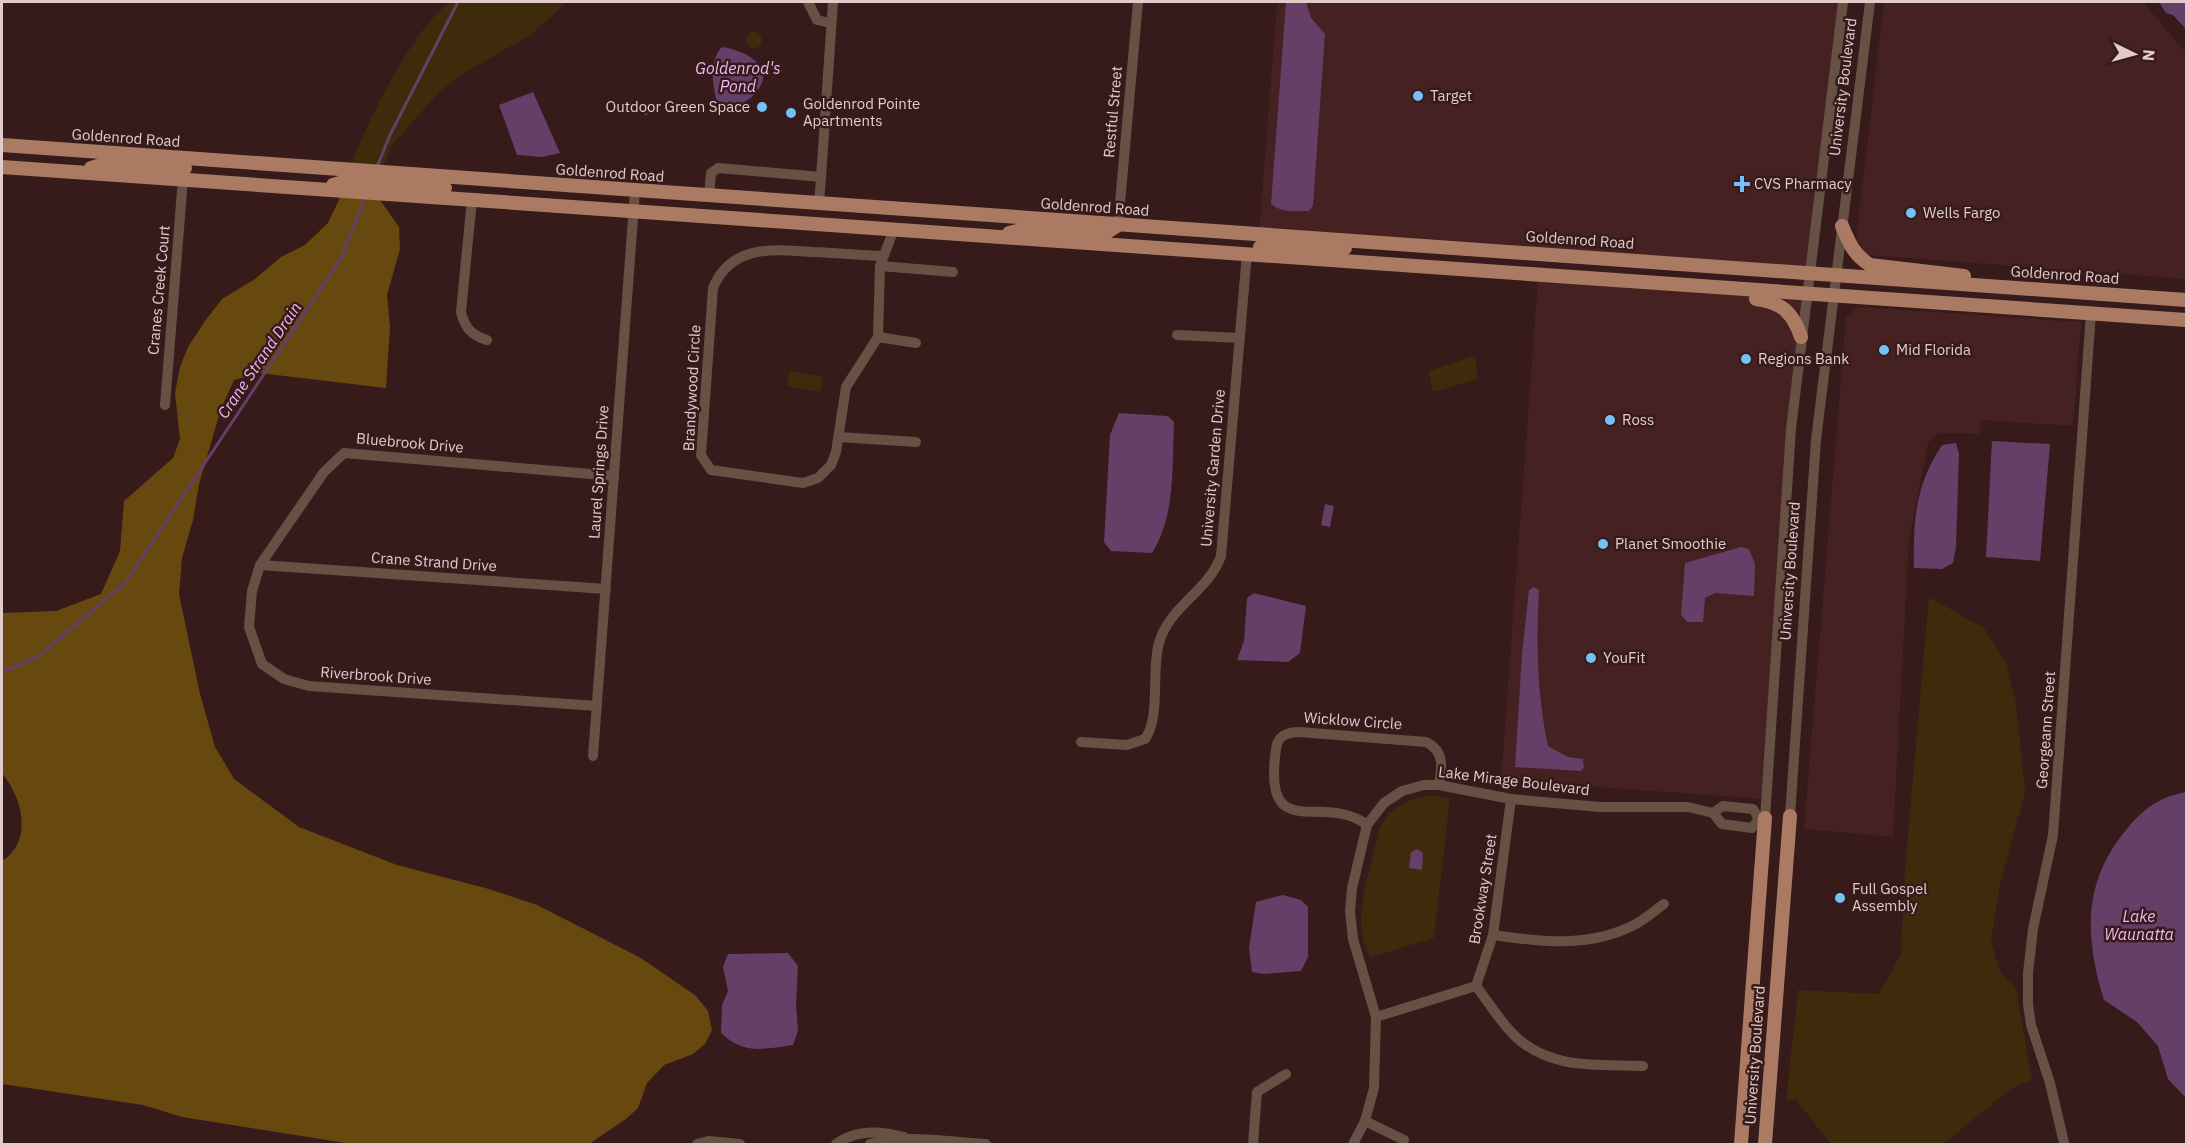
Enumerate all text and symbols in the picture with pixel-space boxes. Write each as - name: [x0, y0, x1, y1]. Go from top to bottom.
- street label: University Boulevard: [1825, 17, 1860, 157]
- north arrow: [2104, 24, 2164, 84]
- text: N: [2138, 49, 2159, 62]
- water label: Goldenrod's Pond: [695, 58, 781, 96]
- street label: Restful Street: [1099, 65, 1126, 159]
- place label: Target: [1430, 86, 1472, 105]
- marker: Target: [1411, 89, 1425, 103]
- place label: Goldenrod Pointe Apartments: [803, 94, 920, 130]
- place label: Outdoor Green Space: [606, 97, 750, 116]
- marker: Outdoor Green Space: [755, 100, 769, 114]
- marker: Goldenrod Pointe Apartments: [784, 106, 798, 120]
- street label: Goldenrod Road: [71, 124, 181, 151]
- street label: Goldenrod Road: [555, 159, 665, 186]
- place label: CVS Pharmacy: [1754, 174, 1852, 193]
- marker: CVS Pharmacy: [1735, 177, 1749, 191]
- street label: Goldenrod Road: [1040, 193, 1150, 220]
- place label: Wells Fargo: [1923, 203, 2001, 222]
- marker: Wells Fargo: [1904, 206, 1918, 220]
- street label: Cranes Creek Court: [143, 224, 174, 356]
- street label: Goldenrod Road: [1525, 226, 1635, 253]
- street label: Goldenrod Road: [2010, 261, 2120, 288]
- water label: Crane Strand Drain: [213, 298, 305, 422]
- street label: Brandywood Circle: [679, 324, 704, 452]
- place label: Mid Florida: [1896, 340, 1971, 359]
- marker: Mid Florida: [1877, 343, 1891, 357]
- place label: Regions Bank: [1758, 349, 1849, 368]
- marker: Regions Bank: [1739, 352, 1753, 366]
- street label: University Garden Drive: [1196, 388, 1229, 548]
- street label: Laurel Springs Drive: [584, 404, 613, 540]
- place label: Ross: [1622, 410, 1654, 429]
- marker: Ross: [1603, 413, 1617, 427]
- street label: Bluebrook Drive: [356, 428, 465, 457]
- street label: University Boulevard: [1775, 501, 1804, 641]
- place label: Planet Smoothie: [1615, 534, 1726, 553]
- marker: Planet Smoothie: [1596, 537, 1610, 551]
- street label: Crane Strand Drive: [370, 548, 498, 575]
- place label: YouFit: [1603, 648, 1645, 667]
- marker: YouFit: [1584, 651, 1598, 665]
- street label: Riverbrook Drive: [320, 662, 432, 689]
- street label: Georgeann Street: [2032, 670, 2059, 789]
- street label: Wicklow Circle: [1303, 708, 1403, 733]
- street label: Lake Mirage Boulevard: [1437, 762, 1591, 799]
- street label: Brookway Street: [1464, 832, 1501, 945]
- place label: Full Gospel Assembly: [1852, 879, 1927, 915]
- marker: Full Gospel Assembly: [1833, 891, 1847, 905]
- water label: Lake Waunatta: [2104, 906, 2174, 944]
- street label: University Boulevard: [1740, 985, 1769, 1125]

